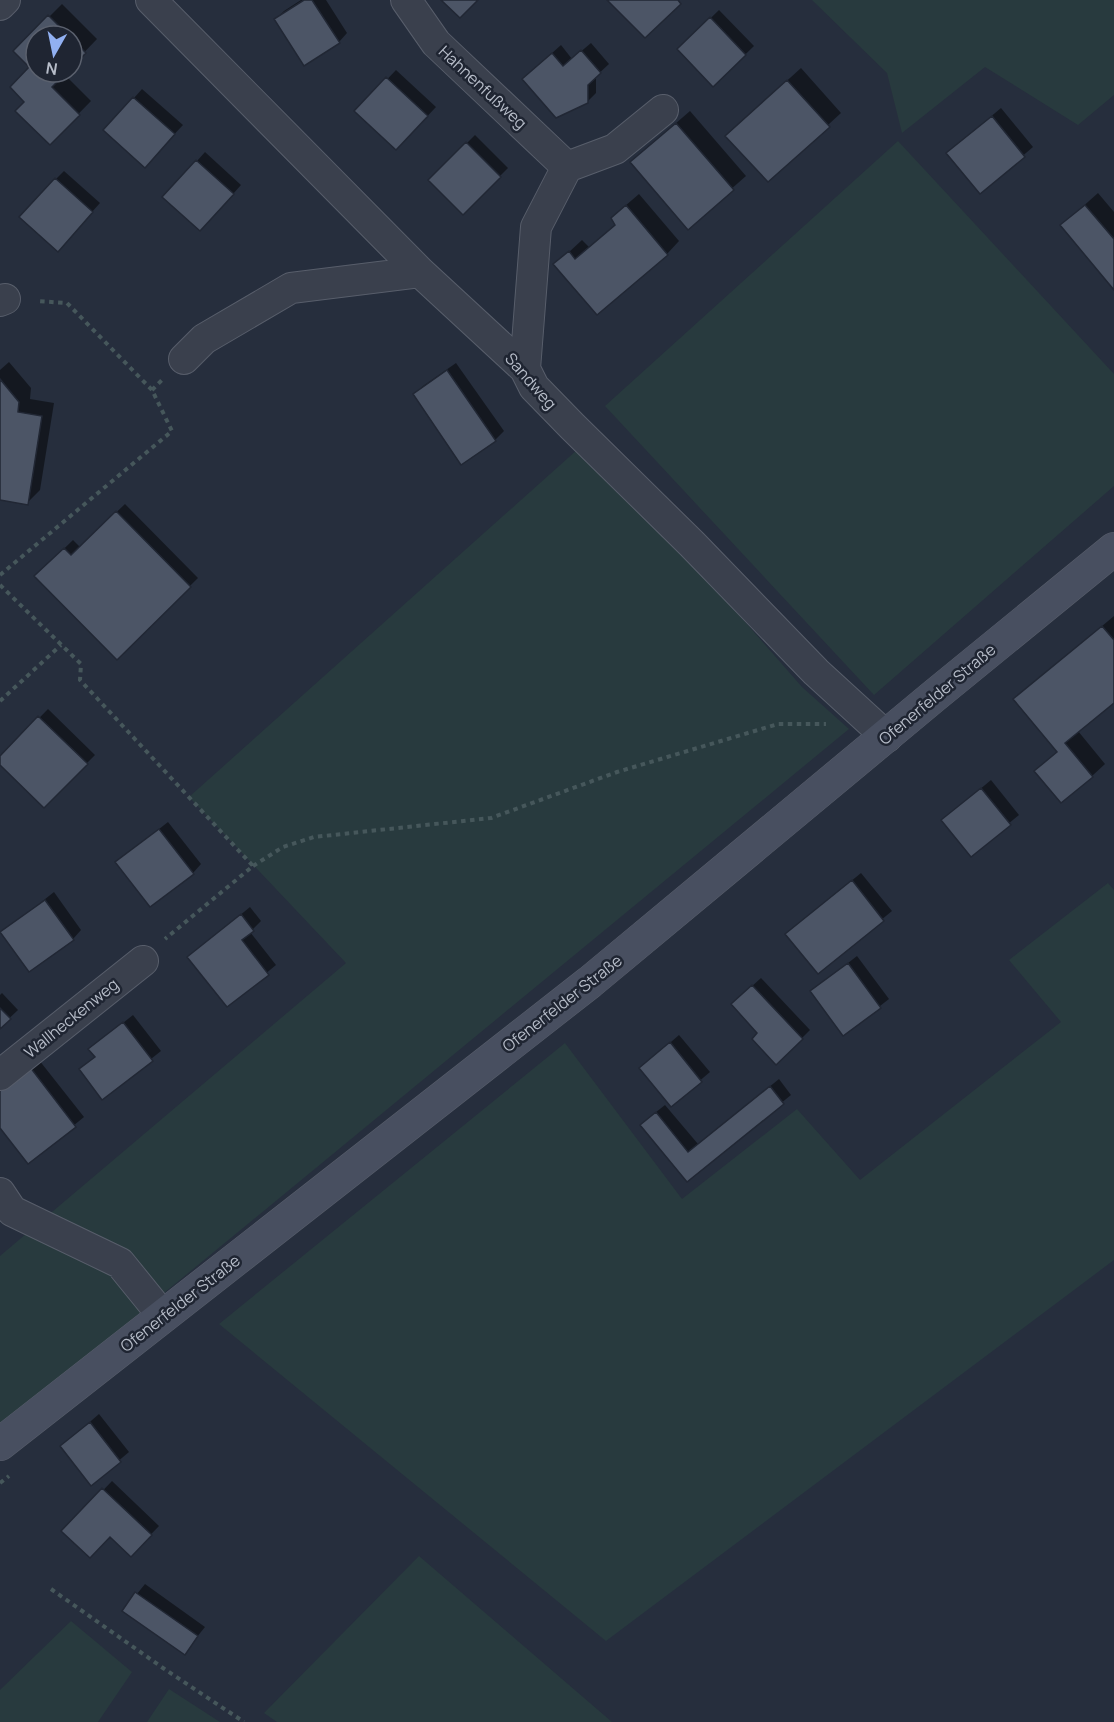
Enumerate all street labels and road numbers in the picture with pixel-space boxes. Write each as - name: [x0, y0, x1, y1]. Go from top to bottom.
- street label: Hahnenfußweg: [434, 40, 532, 134]
- street label: Sandweg: [500, 348, 562, 414]
- street label: Ofenerfelder Straße: [874, 639, 1000, 749]
- street label: Ofenerfelder Straße: [498, 949, 626, 1057]
- street label: Wallheckenweg: [19, 973, 123, 1063]
- street label: Ofenerfelder Straße: [116, 1249, 244, 1357]

